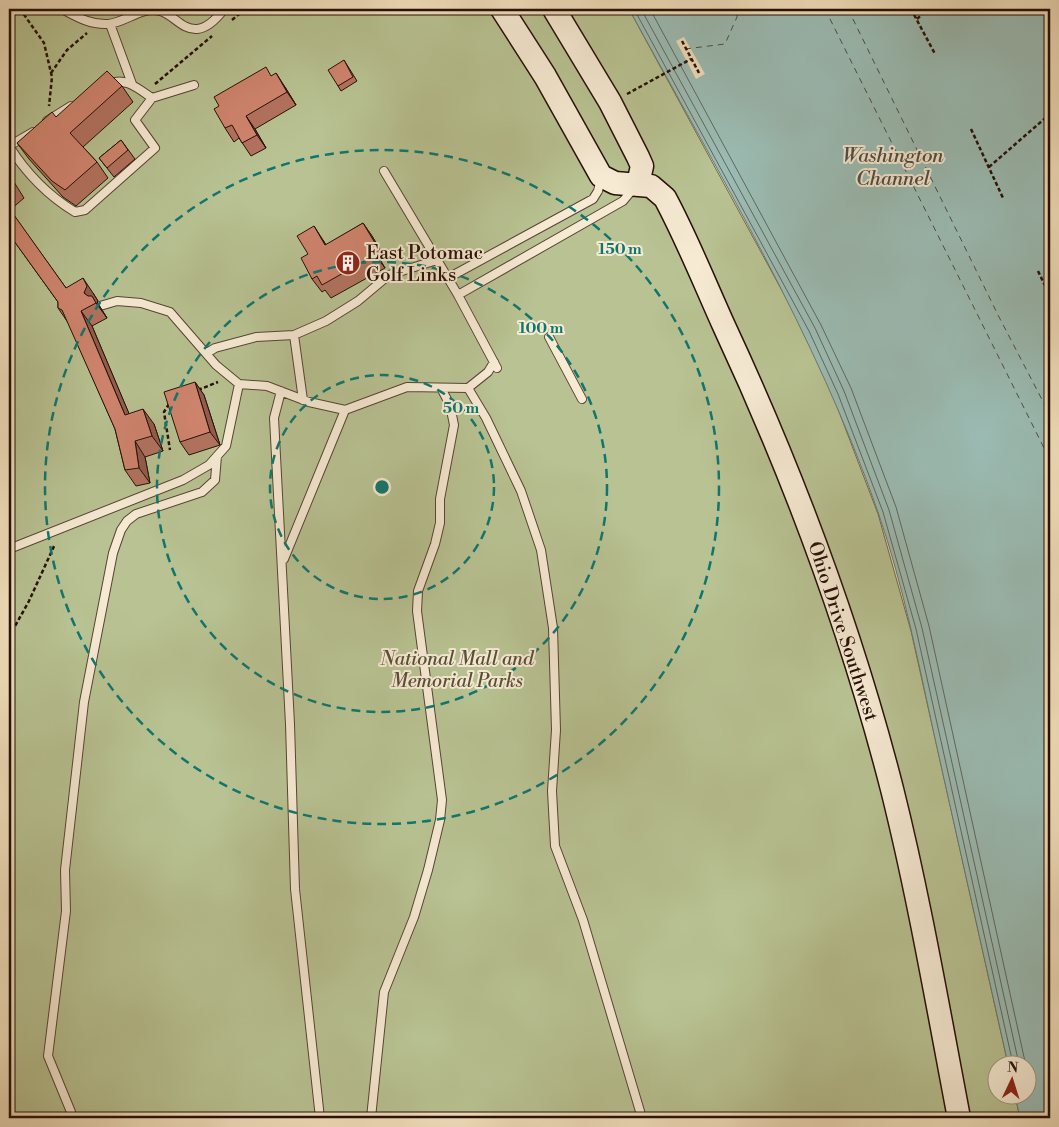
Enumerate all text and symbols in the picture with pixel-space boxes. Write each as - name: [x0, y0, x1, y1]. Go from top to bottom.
- water label: Washington Channel: [842, 144, 944, 192]
- text: 150 m: [598, 240, 642, 259]
- place label: East Potomac Golf Links: [366, 241, 483, 287]
- building icon: East Potomac Golf Links: [335, 250, 361, 276]
- text: 100 m: [519, 319, 564, 338]
- text: 50 m: [443, 399, 479, 418]
- centre of rings: [373, 478, 391, 496]
- street label: Ohio Drive Southwest: [803, 538, 884, 725]
- park label: National Mall and Memorial Parks: [379, 647, 535, 693]
- north arrow: [986, 1054, 1036, 1104]
- text: N: [1007, 1059, 1019, 1077]

